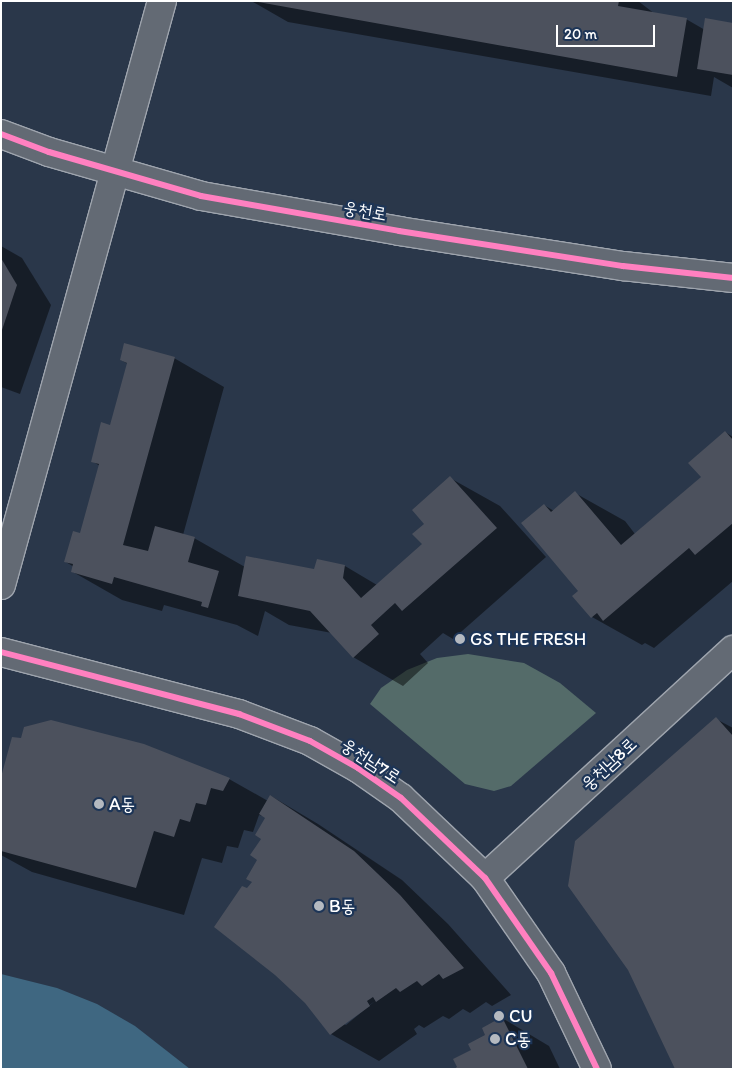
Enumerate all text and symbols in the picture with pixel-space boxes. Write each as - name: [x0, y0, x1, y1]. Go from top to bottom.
- scale bar: [559, 15, 658, 47]
- text: 20 m: [564, 25, 597, 43]
- street label: 웅천로: [342, 197, 388, 225]
- place label: GS THE FRESH: [470, 628, 586, 650]
- marker: GS THE FRESH: [454, 633, 466, 645]
- street label: 웅천남8로: [577, 733, 641, 795]
- street label: 웅천남7로: [337, 734, 405, 788]
- place label: A동: [109, 793, 135, 815]
- marker: A동: [93, 798, 105, 810]
- place label: B동: [329, 895, 355, 917]
- marker: B동: [313, 900, 325, 912]
- place label: CU: [509, 1005, 533, 1027]
- marker: CU: [493, 1010, 505, 1022]
- place label: C동: [505, 1028, 531, 1050]
- marker: C동: [489, 1033, 501, 1045]

